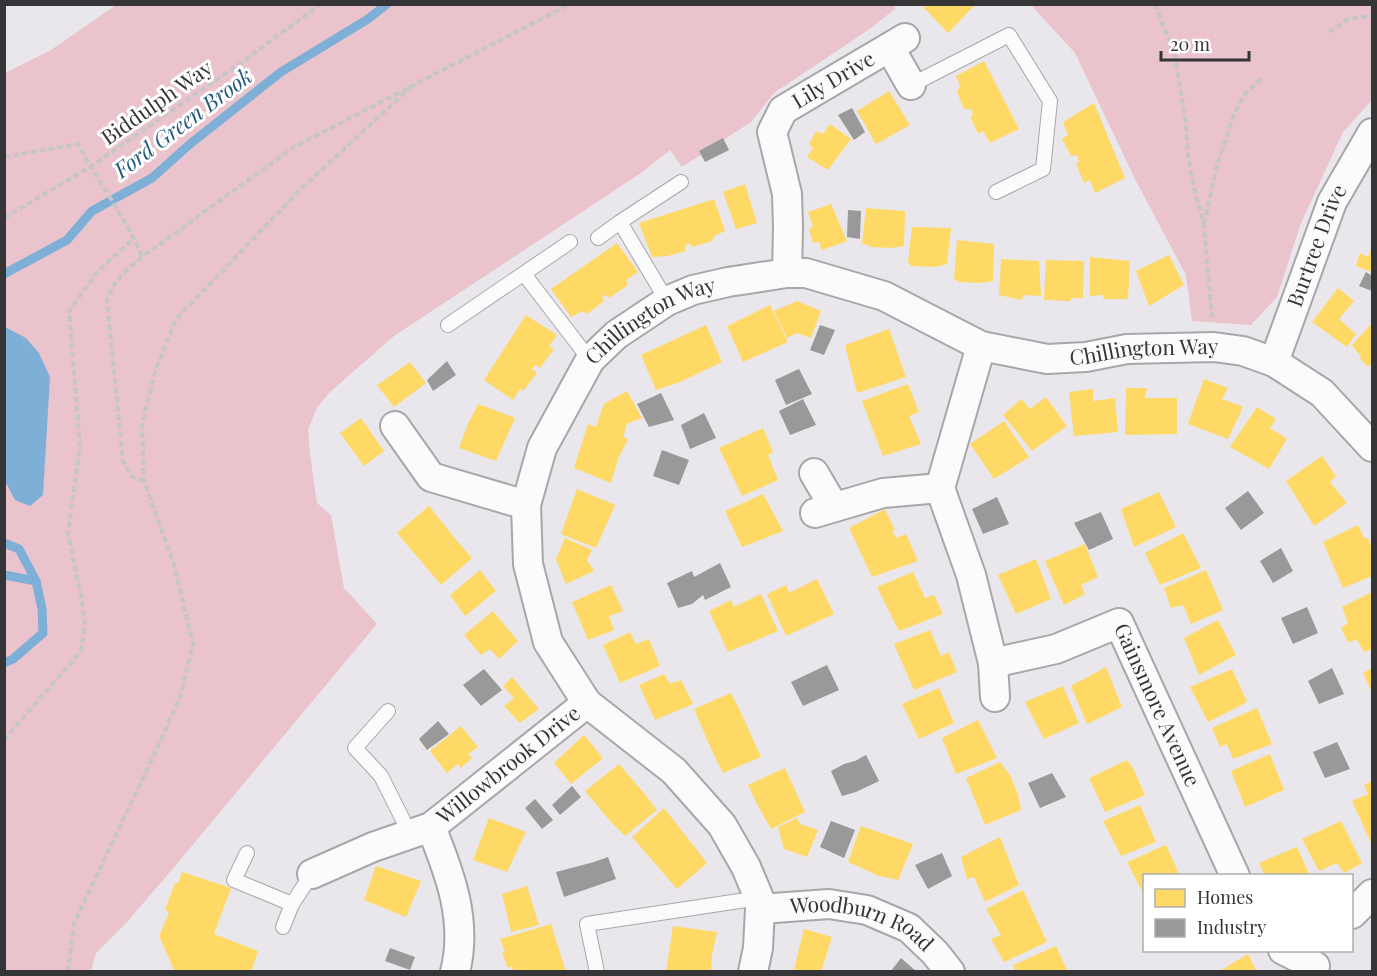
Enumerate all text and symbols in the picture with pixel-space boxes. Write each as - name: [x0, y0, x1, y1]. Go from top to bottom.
- scale bar: [1161, 24, 1250, 62]
- text: 20 m: [1170, 32, 1210, 56]
- street label: Lily Drive: [786, 43, 879, 114]
- street label: Biddulph Way: [95, 52, 217, 150]
- water label: Ford Green Brook: [106, 60, 258, 185]
- street label: Burtree Drive: [1279, 178, 1352, 310]
- street label: Chillington Way: [578, 269, 718, 370]
- street label: Chillington Way: [1069, 331, 1219, 370]
- street label: Gainsmore Avenue: [1109, 618, 1208, 791]
- street label: Willowbrook Drive: [429, 698, 585, 830]
- legend: [1143, 874, 1353, 952]
- text: Homes: [1197, 885, 1253, 909]
- street label: Woodburn Road: [788, 888, 941, 956]
- text: Industry: [1197, 915, 1266, 939]

